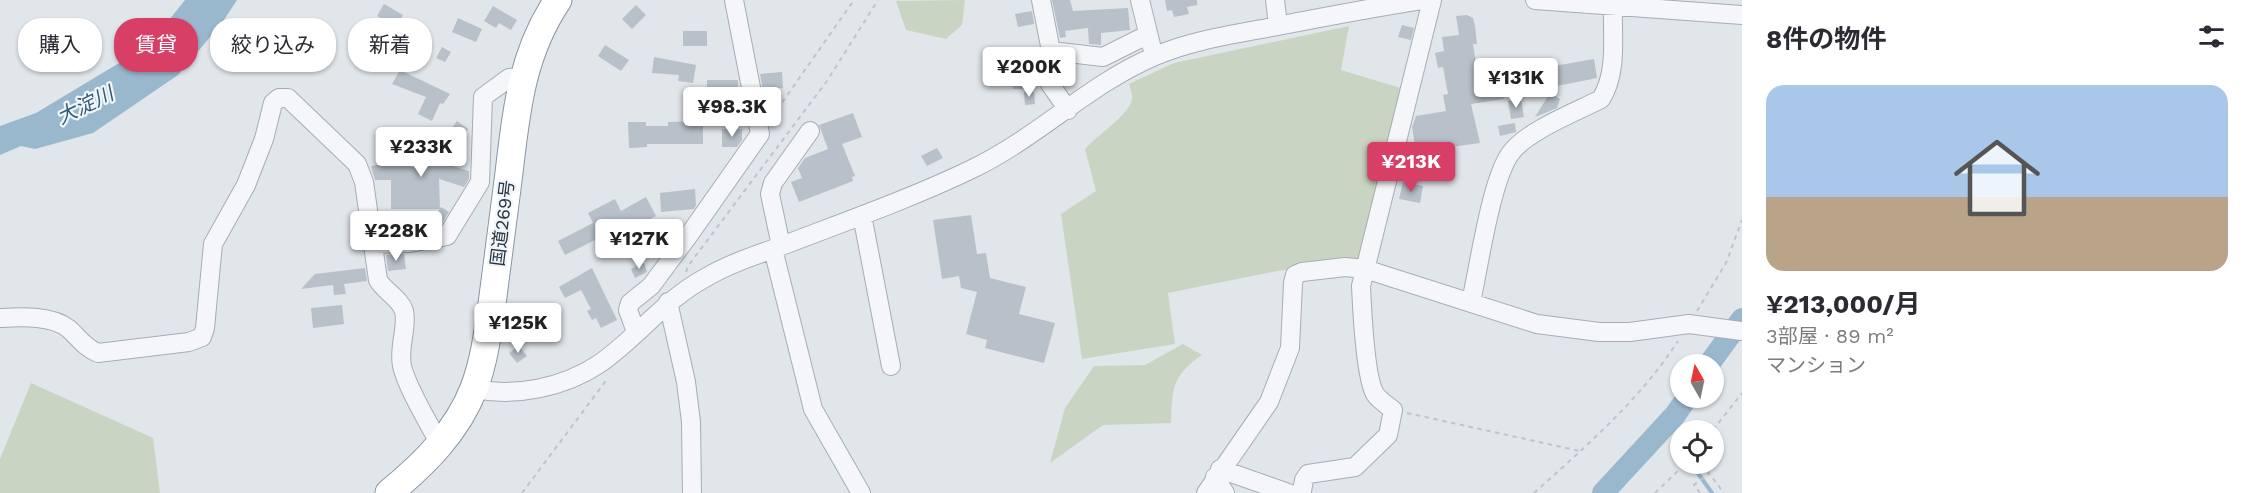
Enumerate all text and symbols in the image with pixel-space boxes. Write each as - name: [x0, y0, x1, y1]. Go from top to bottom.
- chip: 購入: [18, 18, 102, 72]
- chip: 賃貸: [114, 18, 198, 72]
- chip: 絞り込み: [210, 18, 336, 72]
- chip: 新着: [348, 18, 432, 72]
- icon: filters: [2195, 20, 2228, 53]
- text: 8件の物件: [1766, 24, 1886, 54]
- pin: ¥200K: [987, 47, 1071, 98]
- text: ¥200K: [997, 54, 1061, 78]
- pin: ¥131K: [1474, 58, 1558, 109]
- text: ¥131K: [1488, 65, 1544, 89]
- water label: 大淀川: [53, 80, 119, 129]
- pin: ¥98.3K: [683, 87, 781, 138]
- text: ¥98.3K: [697, 94, 767, 118]
- icon: home: [1943, 124, 2051, 232]
- pin: ¥233K: [379, 127, 463, 178]
- text: ¥233K: [390, 134, 452, 158]
- pin: ¥213K: [1369, 142, 1453, 193]
- text: ¥213K: [1381, 149, 1441, 173]
- street label: 国道269号: [486, 179, 518, 267]
- pin: ¥228K: [354, 211, 438, 262]
- text: ¥228K: [364, 218, 428, 242]
- pin: ¥127K: [597, 219, 681, 270]
- text: ¥127K: [609, 226, 669, 250]
- text: ¥213,000/月: [1766, 289, 1921, 319]
- pin: ¥125K: [476, 303, 560, 354]
- text: ¥125K: [488, 310, 548, 334]
- text: 3部屋 · 89 m²: [1766, 324, 1894, 348]
- text: マンション: [1766, 353, 1866, 377]
- north arrow: [1670, 354, 1724, 408]
- map controls: [1670, 354, 1724, 474]
- button: locate: [1670, 420, 1724, 474]

